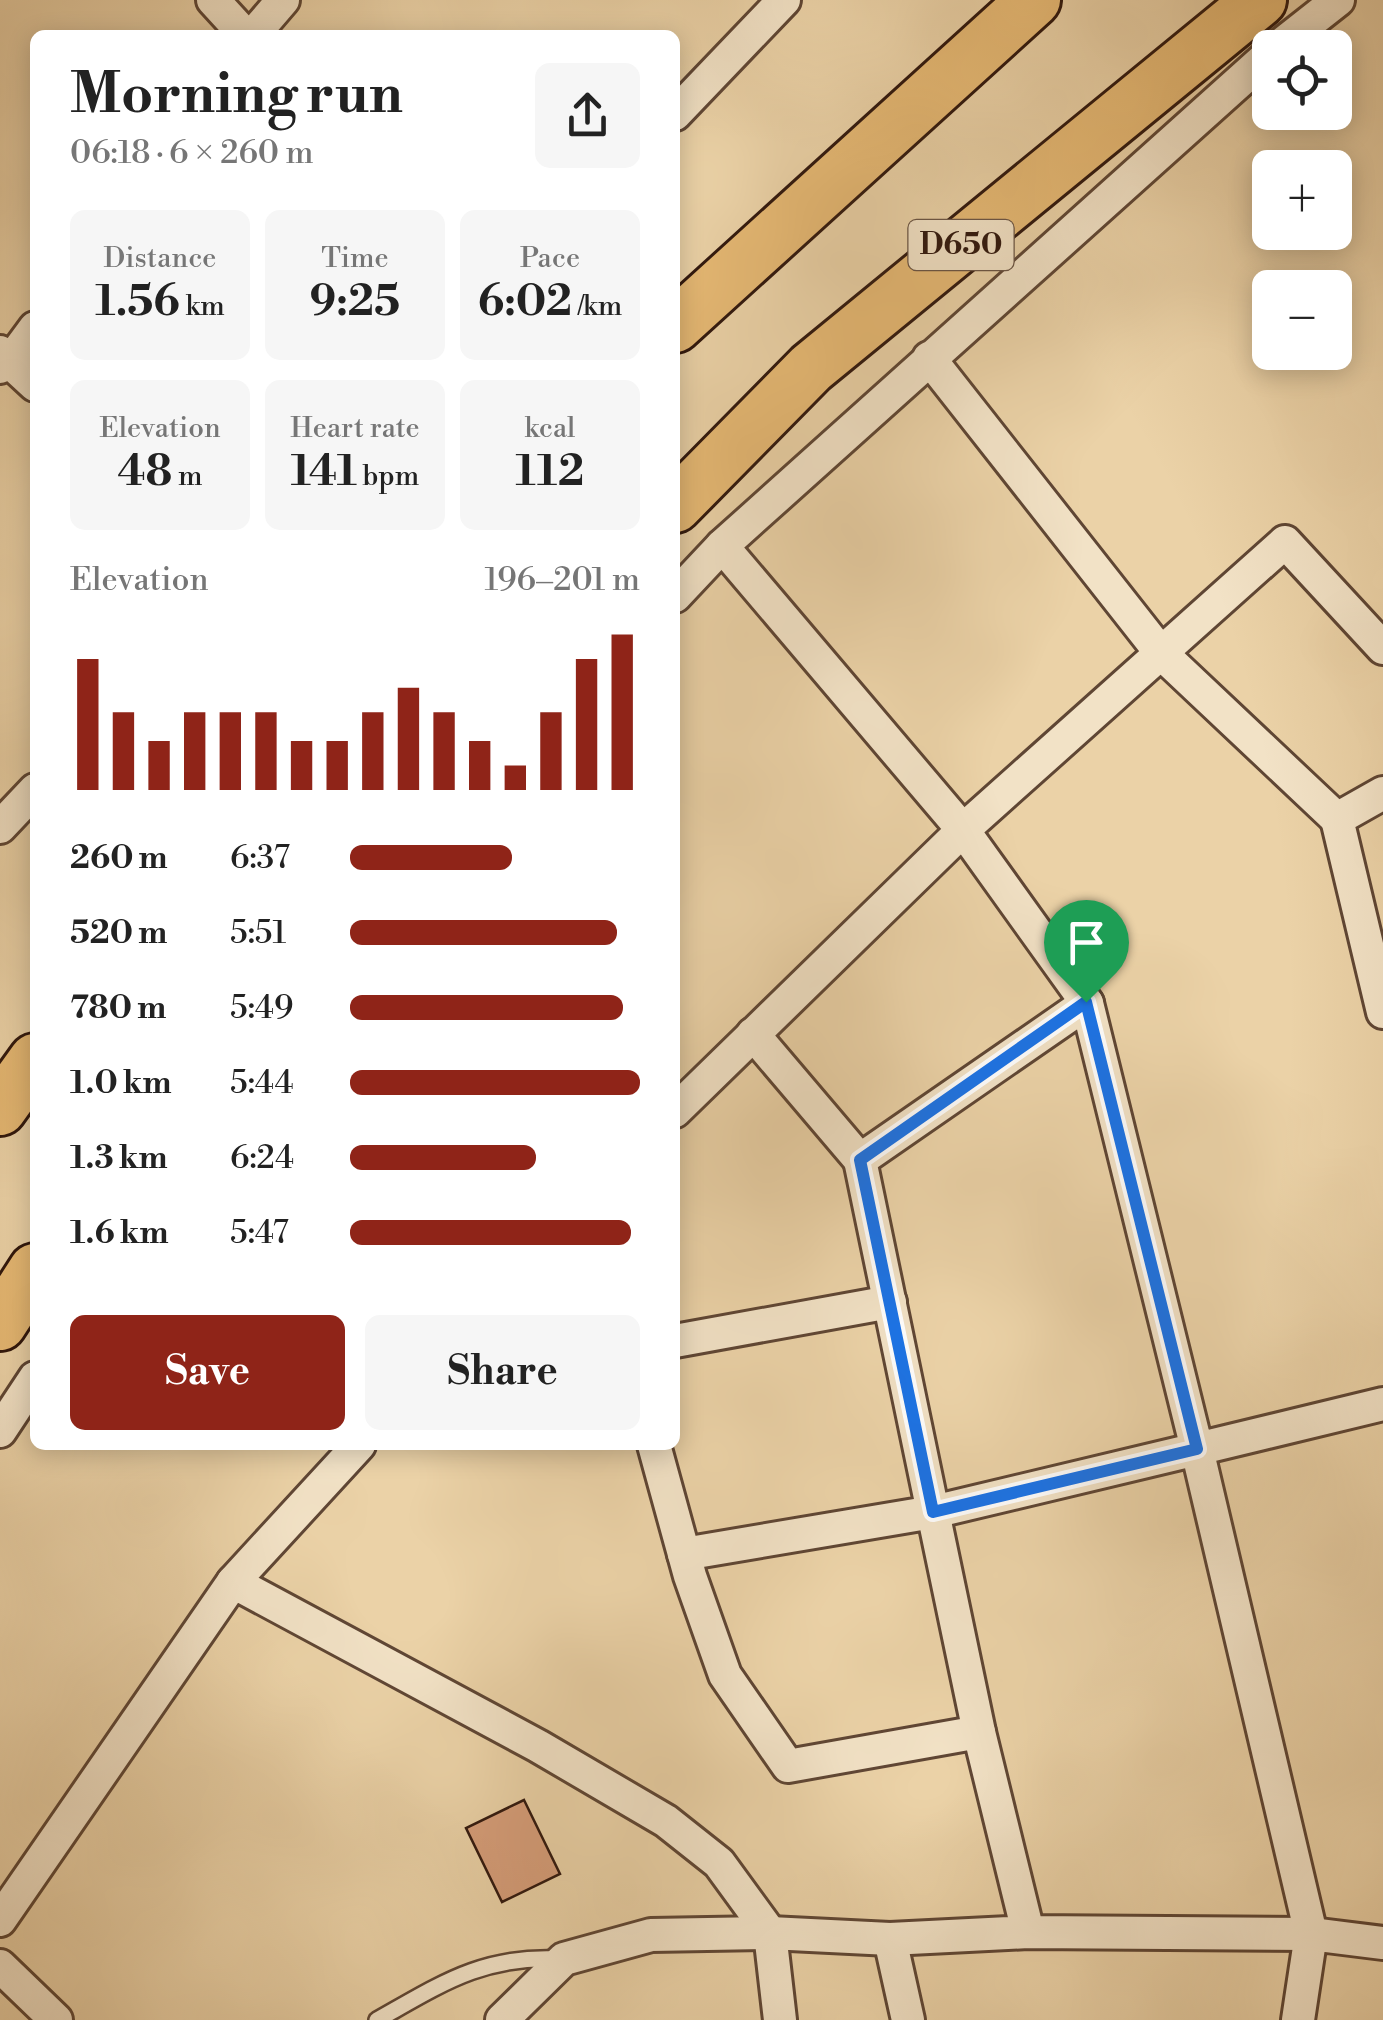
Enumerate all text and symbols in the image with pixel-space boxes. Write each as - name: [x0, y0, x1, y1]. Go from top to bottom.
- map controls: [1252, 30, 1352, 370]
- button: locate: [1252, 30, 1352, 130]
- text: Morning run: [70, 61, 403, 130]
- button: share: [535, 63, 640, 168]
- text: 06:18 · 6 × 260 m: [70, 133, 314, 173]
- button: +: [1252, 150, 1352, 250]
- road number: D650: [908, 220, 1014, 270]
- text: Distance: [104, 241, 216, 276]
- text: Time: [321, 241, 389, 276]
- text: Pace: [520, 241, 580, 276]
- button: −: [1252, 270, 1352, 370]
- text: 1.56: [95, 276, 180, 329]
- text: 9:25: [310, 276, 400, 329]
- text: 6:02: [478, 276, 572, 329]
- text: km: [180, 289, 225, 324]
- text: /km: [572, 289, 622, 324]
- text: Elevation: [99, 411, 221, 446]
- text: Heart rate: [290, 411, 420, 446]
- text: kcal: [525, 411, 575, 446]
- text: 48: [117, 446, 172, 499]
- text: 141: [291, 446, 357, 499]
- text: 112: [516, 446, 584, 499]
- text: m: [172, 459, 203, 494]
- text: bpm: [357, 459, 419, 494]
- text: Elevation: [70, 560, 209, 600]
- text: 196–201 m: [485, 560, 640, 600]
- text: 260 m: [70, 838, 168, 878]
- text: 6:37: [230, 838, 290, 878]
- pin: [1044, 900, 1129, 1003]
- text: 520 m: [70, 913, 167, 953]
- text: 5:51: [230, 913, 286, 953]
- icon: arrive: [1059, 915, 1114, 970]
- text: 780 m: [70, 988, 166, 1028]
- text: 5:49: [230, 988, 293, 1028]
- text: 1.0 km: [70, 1063, 172, 1103]
- text: 5:44: [230, 1063, 294, 1103]
- text: 1.3 km: [70, 1138, 168, 1178]
- text: 6:24: [230, 1138, 294, 1178]
- text: 1.6 km: [70, 1213, 169, 1253]
- text: 5:47: [230, 1213, 289, 1253]
- button: Save: [70, 1315, 345, 1430]
- button: Share: [365, 1315, 640, 1430]

